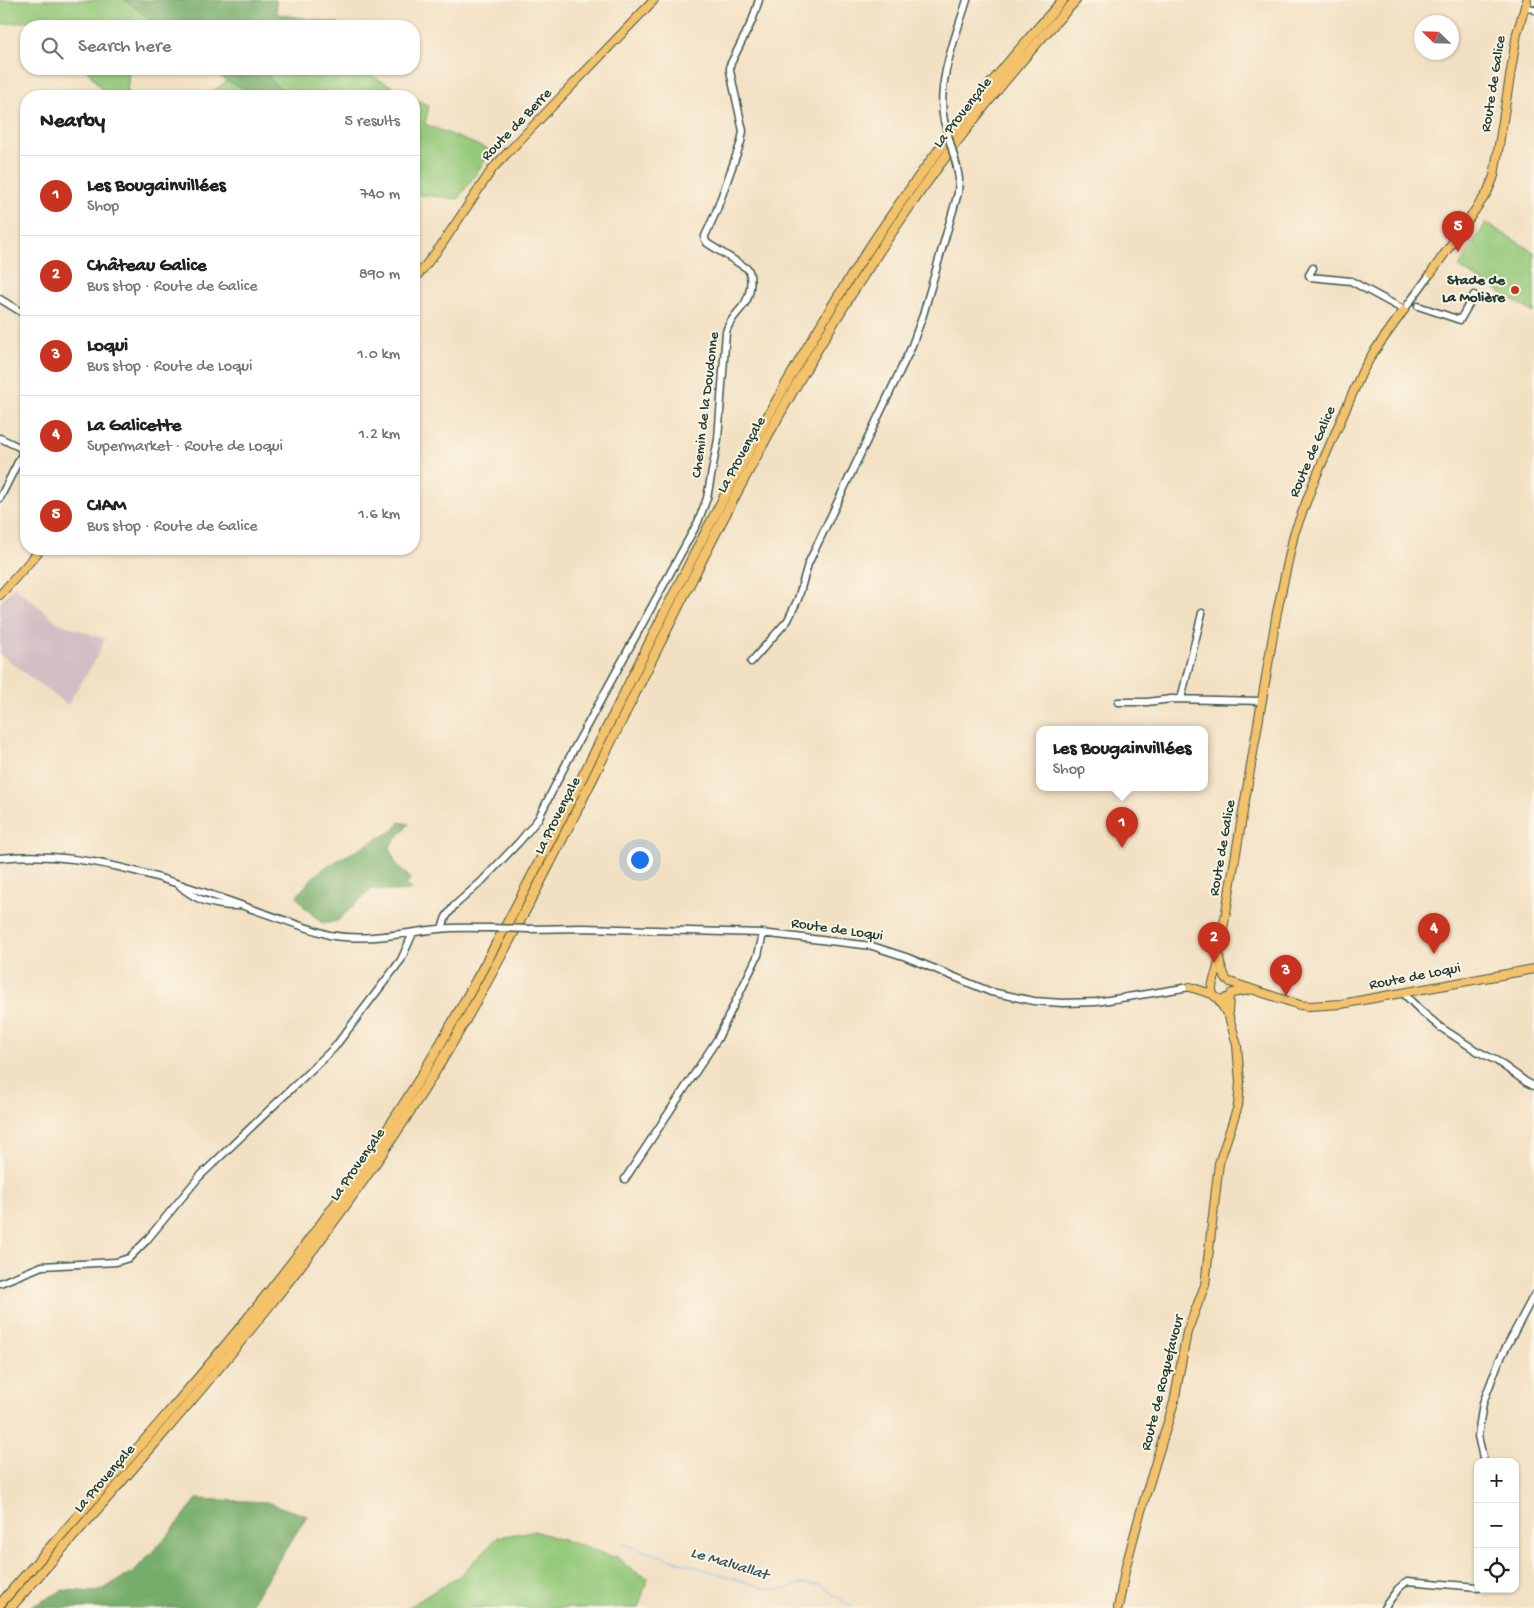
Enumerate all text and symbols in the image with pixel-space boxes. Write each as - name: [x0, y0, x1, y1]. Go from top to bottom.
- north arrow: [1414, 15, 1459, 60]
- search box: [20, 20, 420, 75]
- icon: search: [38, 34, 66, 62]
- street label: Route de Galice: [1477, 34, 1511, 133]
- text: Search here: [78, 36, 172, 59]
- street label: La Provençale: [930, 74, 996, 152]
- street label: Route de Berre: [478, 85, 556, 165]
- text: Nearby: [40, 110, 105, 135]
- text: 5 results: [345, 113, 400, 132]
- text: Les Bougainvillées: [87, 175, 226, 198]
- text: 1: [53, 186, 59, 205]
- text: 740 m: [360, 186, 400, 205]
- text: Shop: [87, 198, 119, 217]
- pin: 5: [1442, 211, 1474, 252]
- text: Château Galice: [87, 255, 207, 278]
- text: 2: [52, 266, 60, 285]
- text: 890 m: [359, 266, 400, 285]
- place label: Stade de La Molière: [1442, 272, 1506, 307]
- text: Bus stop · Route de Galice: [87, 278, 257, 297]
- marker: Stade de La Molière: [1509, 284, 1521, 296]
- street label: Chemin de la Doudonne: [688, 331, 724, 479]
- text: Loqui: [87, 335, 128, 358]
- text: 3: [52, 346, 60, 365]
- text: 1.0 km: [357, 346, 400, 365]
- text: Bus stop · Route de Loqui: [87, 358, 252, 377]
- street label: Route de Galice: [1286, 403, 1340, 500]
- street label: La Provençale: [714, 413, 771, 496]
- text: La Galicette: [87, 415, 181, 438]
- text: 4: [52, 426, 60, 445]
- text: 1.2 km: [358, 426, 400, 445]
- text: Supermarket · Route de Loqui: [87, 438, 283, 457]
- text: CIAM: [87, 495, 126, 518]
- text: 5: [52, 506, 60, 525]
- text: 1.6 km: [358, 506, 400, 525]
- text: Bus stop · Route de Galice: [87, 518, 257, 537]
- popup: [1036, 726, 1208, 791]
- text: Les Bougainvillées: [1053, 738, 1191, 761]
- text: Shop: [1053, 761, 1085, 780]
- street label: La Provençale: [531, 774, 585, 858]
- street label: Route de Galice: [1206, 798, 1240, 898]
- pin: 1: [1106, 807, 1138, 848]
- your location: [627, 847, 653, 873]
- pin: 4: [1418, 913, 1450, 954]
- street label: Route de Loqui: [790, 915, 884, 945]
- pin: 2: [1198, 922, 1230, 963]
- pin: 3: [1270, 955, 1302, 996]
- street label: Route de Loqui: [1368, 959, 1462, 995]
- street label: La Provençale: [326, 1125, 390, 1205]
- street label: Route de Roquefavour: [1137, 1312, 1189, 1453]
- street label: La Provençale: [70, 1441, 140, 1517]
- map controls: [1474, 1458, 1519, 1593]
- button: +: [1474, 1458, 1519, 1503]
- button: −: [1474, 1503, 1519, 1548]
- water label: Le Malvallat: [688, 1544, 772, 1586]
- button: locate: [1474, 1548, 1519, 1593]

